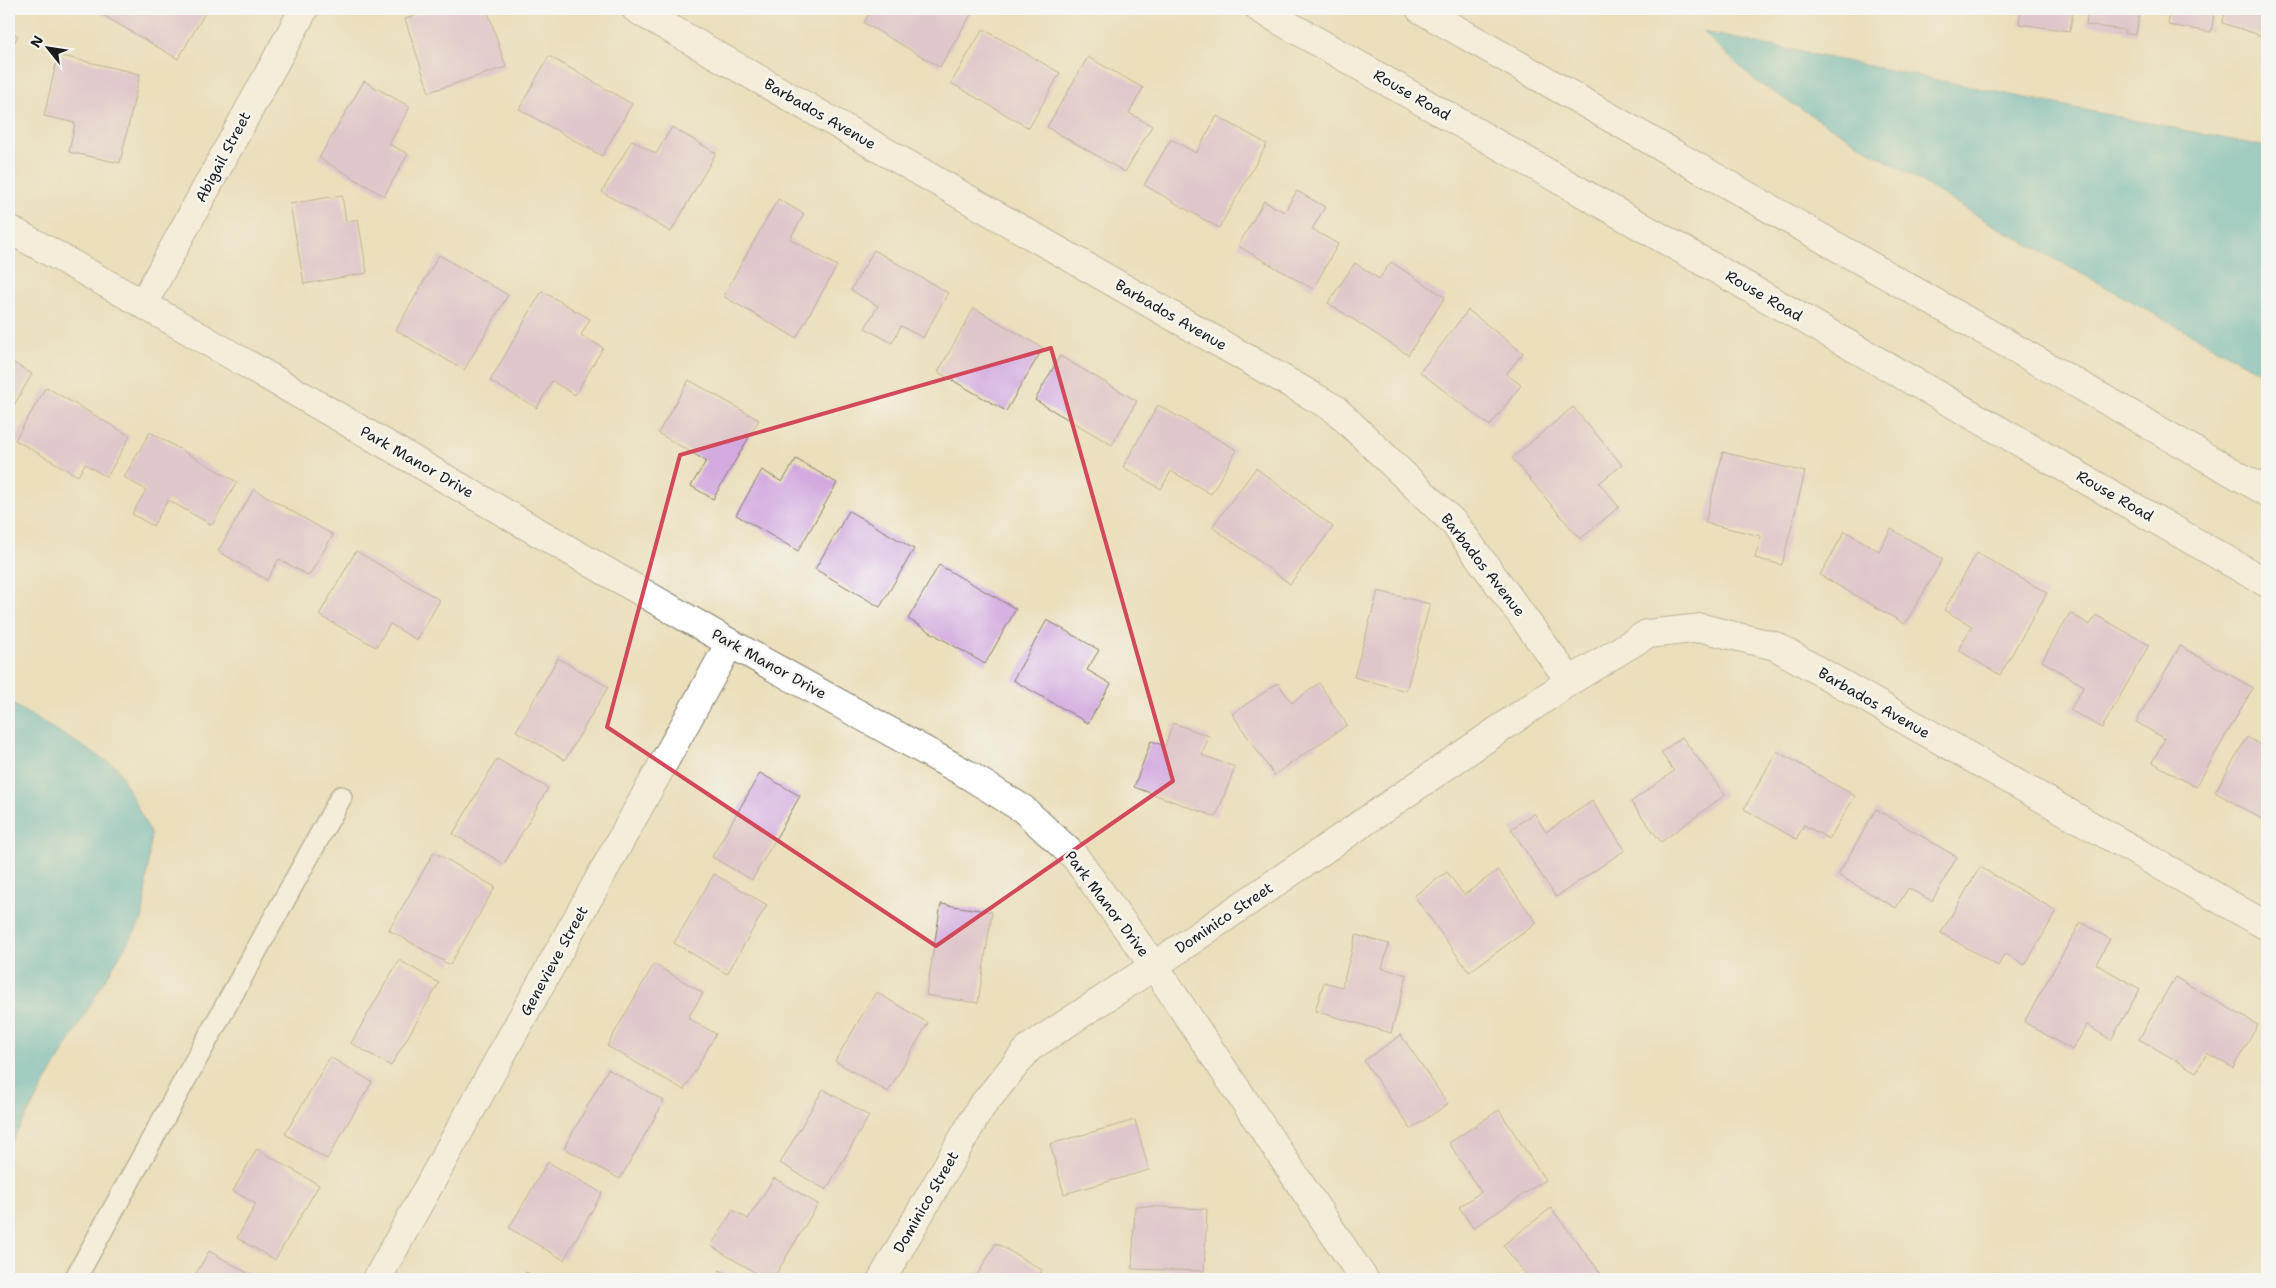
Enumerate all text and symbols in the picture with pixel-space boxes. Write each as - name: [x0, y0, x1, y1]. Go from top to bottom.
- north arrow: [22, 22, 72, 72]
- text: N: [26, 32, 47, 51]
- street label: Rouse Road: [1370, 65, 1455, 125]
- street label: Barbados Avenue: [760, 74, 880, 154]
- street label: Abigail Street: [191, 108, 255, 206]
- street label: Rouse Road: [1722, 266, 1807, 326]
- street label: Barbados Avenue: [1111, 275, 1231, 355]
- street label: Park Manor Drive: [357, 421, 477, 503]
- street label: Rouse Road: [2073, 466, 2158, 526]
- street label: Barbados Avenue: [1436, 509, 1530, 621]
- street label: Park Manor Drive: [708, 624, 830, 704]
- street label: Barbados Avenue: [1814, 663, 1934, 743]
- street label: Park Manor Drive: [1060, 847, 1154, 961]
- street label: Dominico Street: [1171, 878, 1277, 958]
- street label: Genevieve Street: [516, 902, 592, 1020]
- street label: Dominico Street: [889, 1148, 963, 1256]

